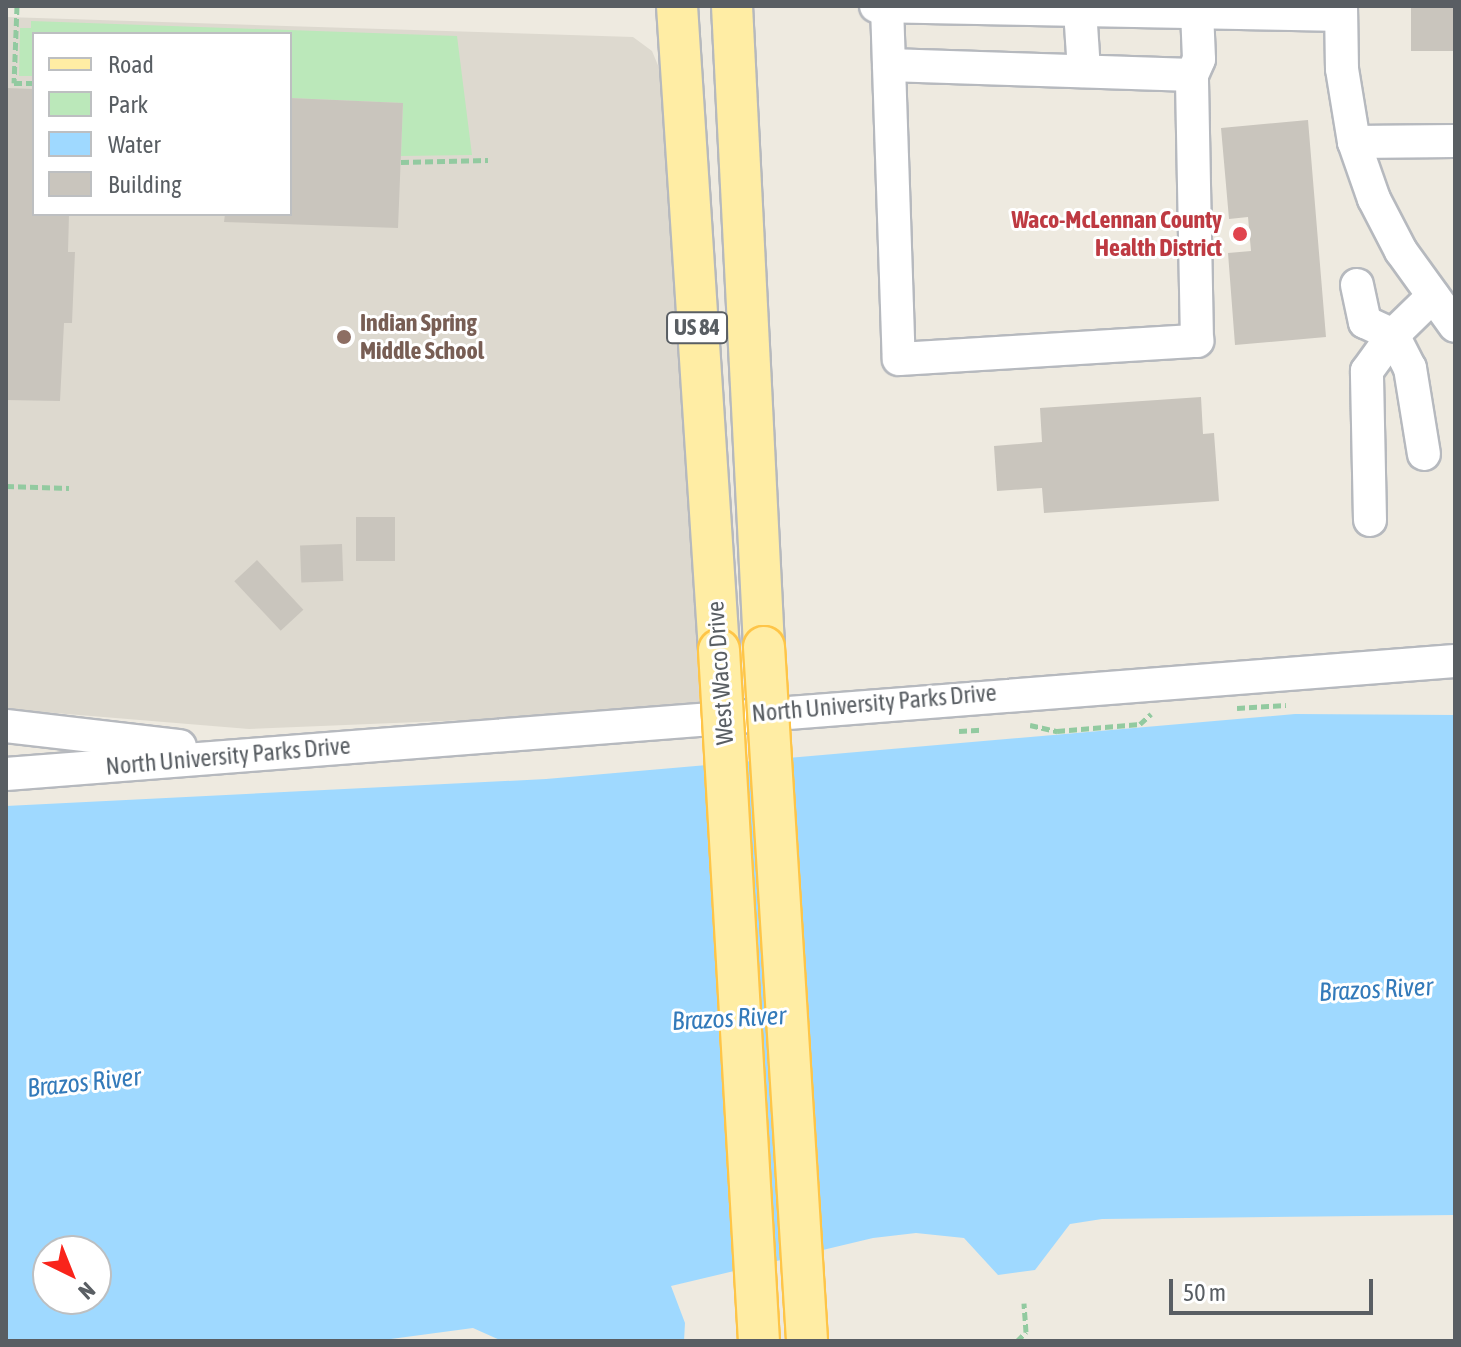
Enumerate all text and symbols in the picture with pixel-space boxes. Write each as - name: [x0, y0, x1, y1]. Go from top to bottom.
- legend: [32, 32, 292, 216]
- text: Road: [108, 51, 154, 78]
- text: Park: [108, 91, 148, 118]
- text: Water: [108, 131, 161, 158]
- text: Building: [108, 171, 181, 198]
- place label: Waco-McLennan County Health District: [1011, 206, 1222, 262]
- marker: Waco-McLennan County Health District: [1229, 223, 1251, 245]
- place label: Indian Spring Middle School: [360, 309, 484, 365]
- road number: US 84: [665, 310, 729, 346]
- marker: Indian Spring Middle School: [335, 328, 353, 346]
- street label: West Waco Drive: [701, 600, 739, 746]
- street label: North University Parks Drive: [750, 678, 998, 728]
- street label: North University Parks Drive: [104, 731, 352, 781]
- water label: Brazos River: [1318, 971, 1434, 1009]
- water label: Brazos River: [671, 1000, 787, 1038]
- water label: Brazos River: [26, 1062, 142, 1104]
- north arrow: [32, 1235, 112, 1315]
- scale bar: [1173, 1263, 1377, 1313]
- text: N: [73, 1277, 101, 1305]
- text: 50 m: [1183, 1279, 1226, 1306]

